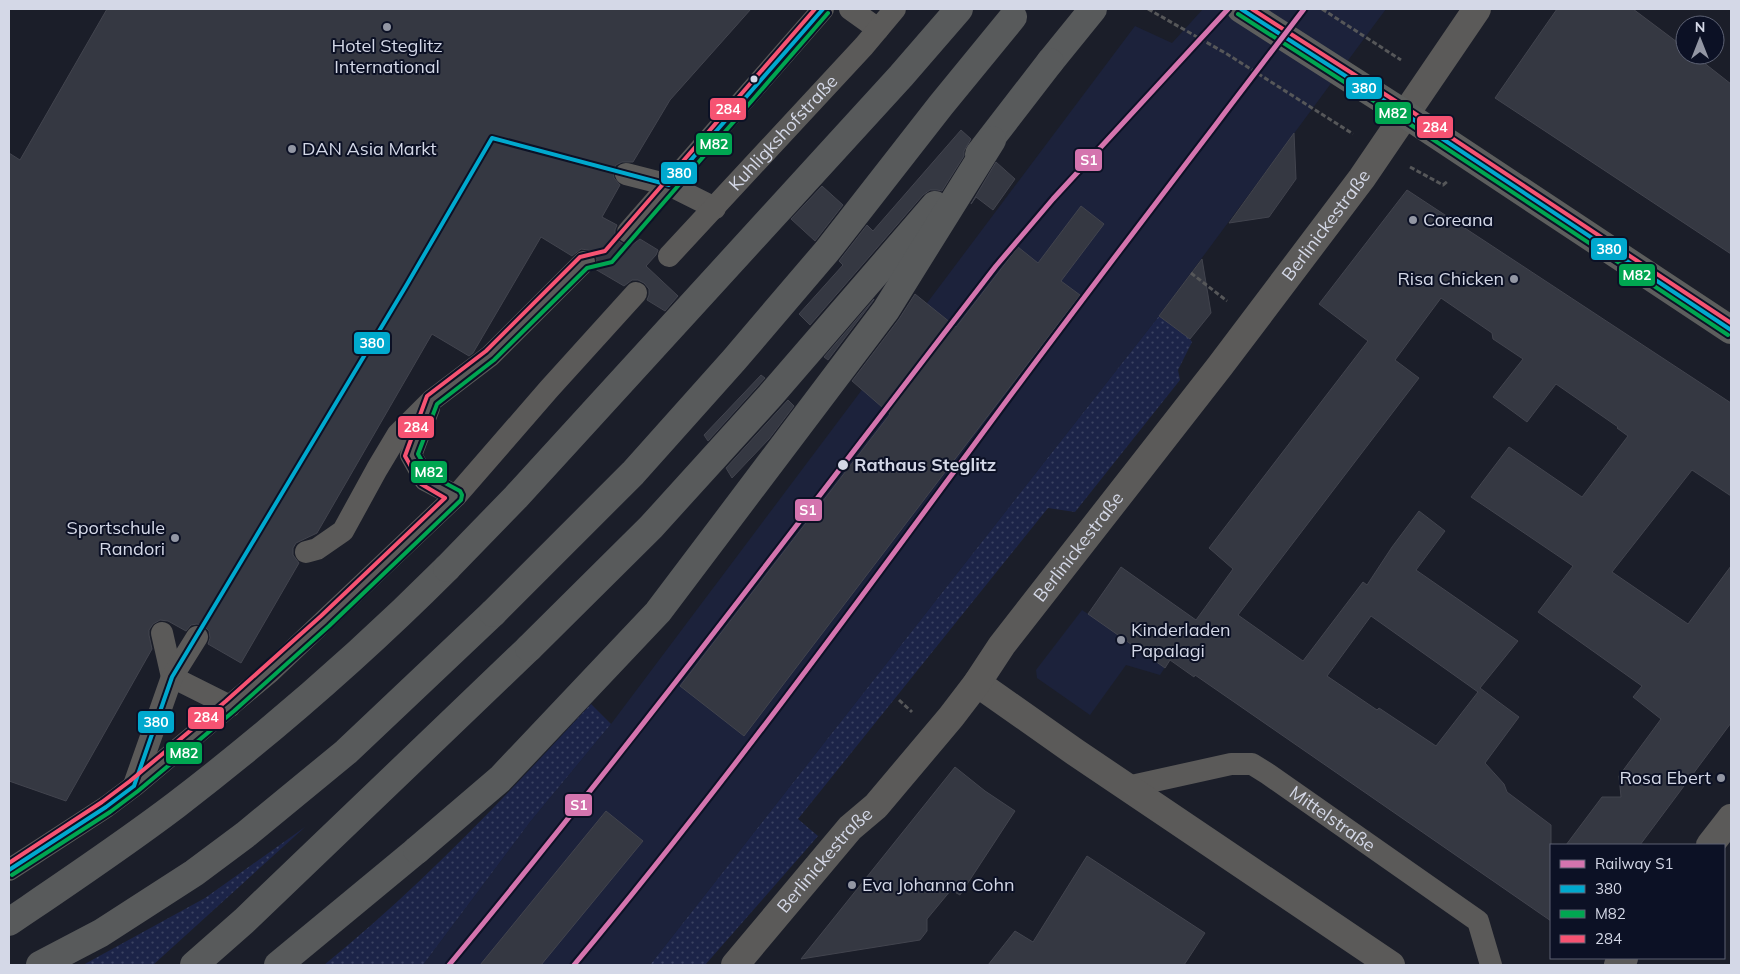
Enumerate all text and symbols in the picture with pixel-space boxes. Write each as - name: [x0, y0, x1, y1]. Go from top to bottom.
- north arrow: [1675, 15, 1725, 65]
- text: N: [1695, 18, 1705, 36]
- marker: Hotel Steglitz International: [381, 21, 393, 33]
- place label: Hotel Steglitz International: [331, 34, 443, 78]
- street label: Kuhligkshofstraße: [723, 70, 842, 195]
- unlabelled marker: [749, 74, 759, 84]
- line badge: 380: [1345, 76, 1383, 100]
- text: 380: [1351, 79, 1377, 97]
- line badge: 284: [709, 97, 747, 121]
- text: 284: [715, 100, 741, 118]
- line badge: M82: [1374, 101, 1412, 125]
- text: M82: [1379, 104, 1407, 122]
- line badge: 284: [1416, 115, 1454, 139]
- text: 284: [1422, 118, 1448, 136]
- line badge: M82: [695, 132, 733, 156]
- text: M82: [700, 135, 728, 153]
- place label: DAN Asia Markt: [302, 137, 437, 160]
- marker: DAN Asia Markt: [286, 143, 298, 155]
- line badge: S1: [1074, 148, 1103, 172]
- text: S1: [1080, 151, 1098, 169]
- line badge: 380: [660, 161, 698, 185]
- text: 380: [666, 164, 692, 182]
- street label: Berlinickestraße: [1276, 165, 1375, 285]
- place label: Coreana: [1423, 208, 1493, 231]
- marker: Coreana: [1407, 214, 1419, 226]
- line badge: 380: [1590, 237, 1628, 261]
- text: 380: [1596, 240, 1622, 258]
- line badge: M82: [1618, 263, 1656, 287]
- text: M82: [1623, 266, 1651, 284]
- place label: Risa Chicken: [1397, 267, 1504, 290]
- marker: Risa Chicken: [1508, 273, 1520, 285]
- line badge: 380: [353, 331, 391, 355]
- text: 380: [359, 334, 385, 352]
- line badge: 284: [397, 415, 435, 439]
- text: 284: [403, 418, 429, 436]
- place label: Rathaus Steglitz: [854, 453, 996, 476]
- marker: Rathaus Steglitz: [836, 458, 850, 472]
- line badge: M82: [410, 460, 448, 484]
- text: M82: [415, 463, 443, 481]
- street label: Berlinickestraße: [1028, 487, 1128, 606]
- line badge: S1: [794, 498, 823, 522]
- text: S1: [799, 501, 817, 519]
- place label: Sportschule Randori: [67, 516, 165, 560]
- marker: Sportschule Randori: [169, 532, 181, 544]
- place label: Kinderladen Papalagi: [1131, 618, 1231, 662]
- marker: Kinderladen Papalagi: [1115, 634, 1127, 646]
- line badge: 284: [187, 706, 225, 730]
- text: 284: [193, 708, 219, 726]
- line badge: 380: [137, 710, 175, 734]
- text: 380: [143, 713, 169, 731]
- line badge: M82: [165, 741, 203, 765]
- text: M82: [170, 744, 198, 762]
- place label: Rosa Ebert: [1620, 766, 1711, 789]
- marker: Rosa Ebert: [1715, 772, 1727, 784]
- street label: Mittelstraße: [1285, 781, 1380, 857]
- line badge: S1: [564, 793, 593, 817]
- text: S1: [570, 796, 588, 814]
- street label: Berlinickestraße: [772, 802, 877, 917]
- legend: [1550, 844, 1725, 959]
- text: Railway S1: [1595, 854, 1674, 873]
- place label: Eva Johanna Cohn: [862, 873, 1015, 896]
- marker: Eva Johanna Cohn: [846, 879, 858, 891]
- text: 380: [1595, 879, 1622, 898]
- text: M82: [1595, 904, 1626, 923]
- text: 284: [1595, 929, 1622, 948]

